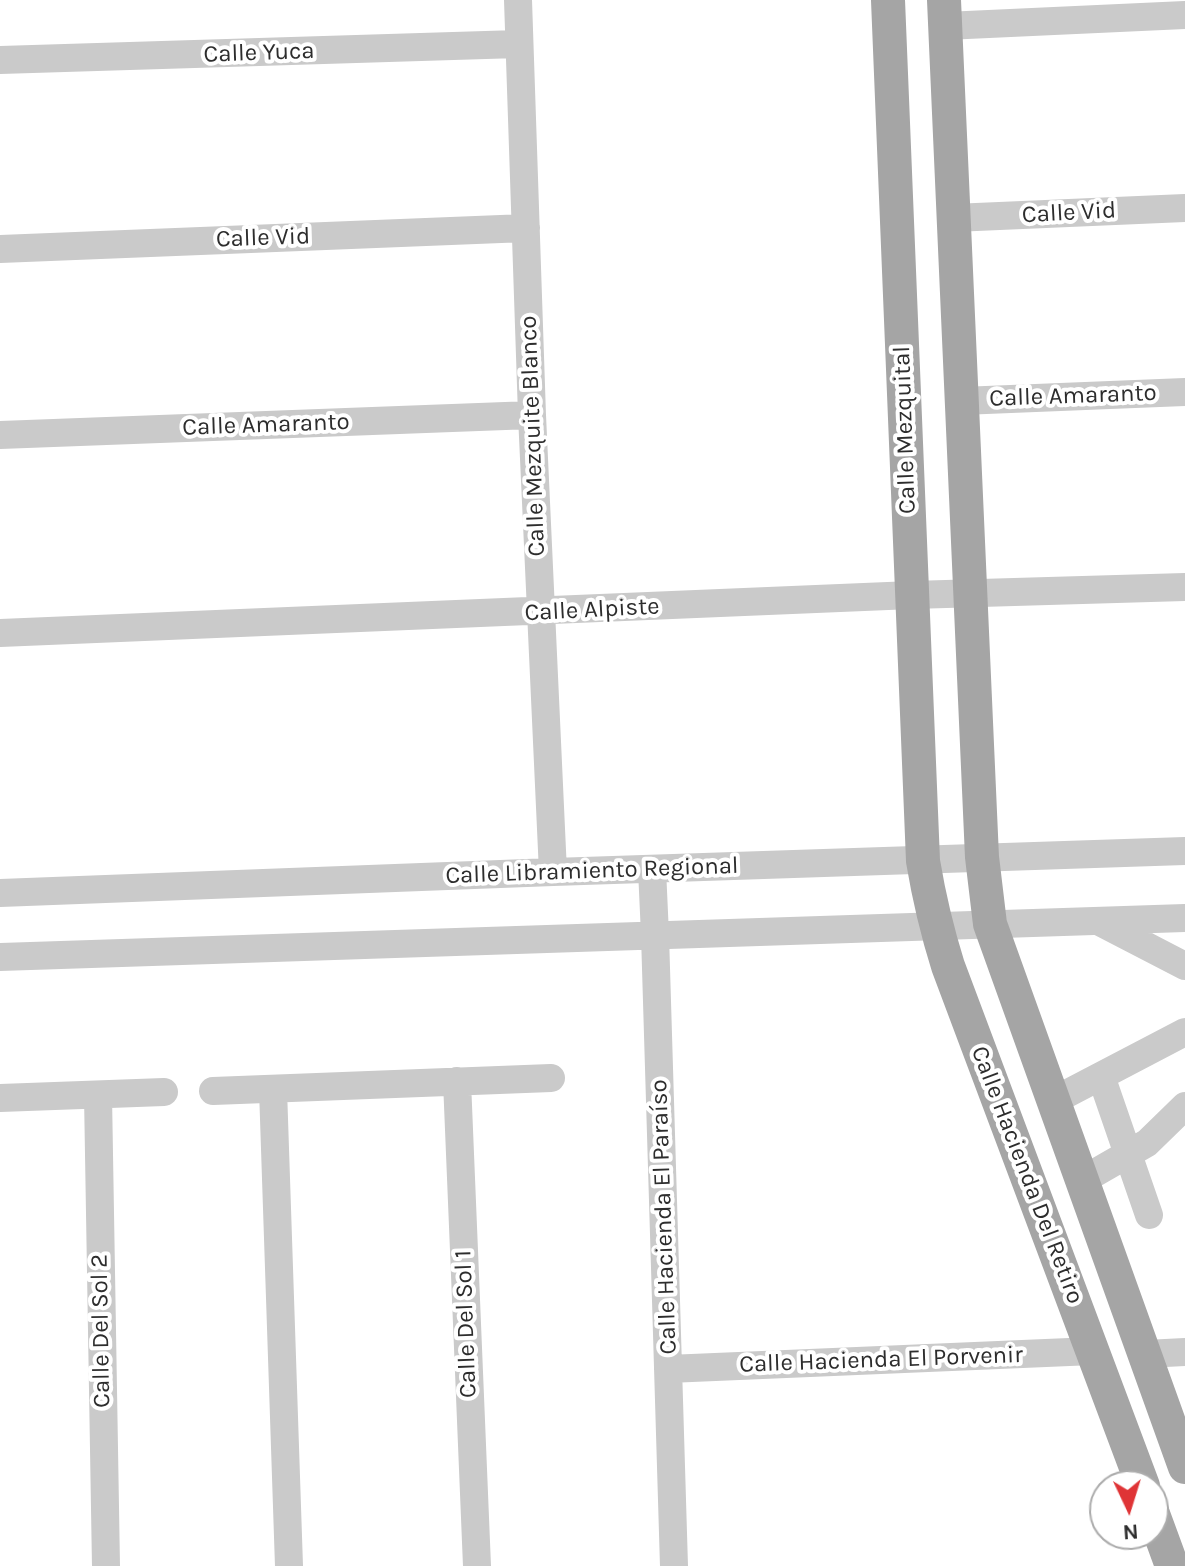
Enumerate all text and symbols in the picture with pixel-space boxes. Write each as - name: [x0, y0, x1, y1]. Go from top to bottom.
- street label: Calle Yuca: [203, 37, 315, 69]
- street label: Calle Vid: [1021, 196, 1117, 230]
- street label: Calle Vid: [215, 222, 311, 254]
- street label: Calle Mezquite Blanco: [514, 315, 552, 557]
- street label: Calle Mezquital: [888, 346, 922, 514]
- street label: Calle Amaranto: [989, 379, 1157, 413]
- street label: Calle Amaranto: [182, 408, 350, 442]
- street label: Calle Alpiste: [524, 592, 660, 628]
- street label: Calle Libramiento Regional: [445, 851, 739, 891]
- street label: Calle Hacienda Del Retiro: [965, 1042, 1089, 1308]
- street label: Calle Hacienda El Paraíso: [645, 1079, 683, 1355]
- street label: Calle Del Sol 1: [449, 1250, 483, 1398]
- street label: Calle Del Sol 2: [85, 1254, 117, 1408]
- street label: Calle Hacienda El Porvenir: [739, 1341, 1023, 1379]
- north arrow: [1089, 1470, 1169, 1550]
- text: N: [1122, 1518, 1139, 1545]

